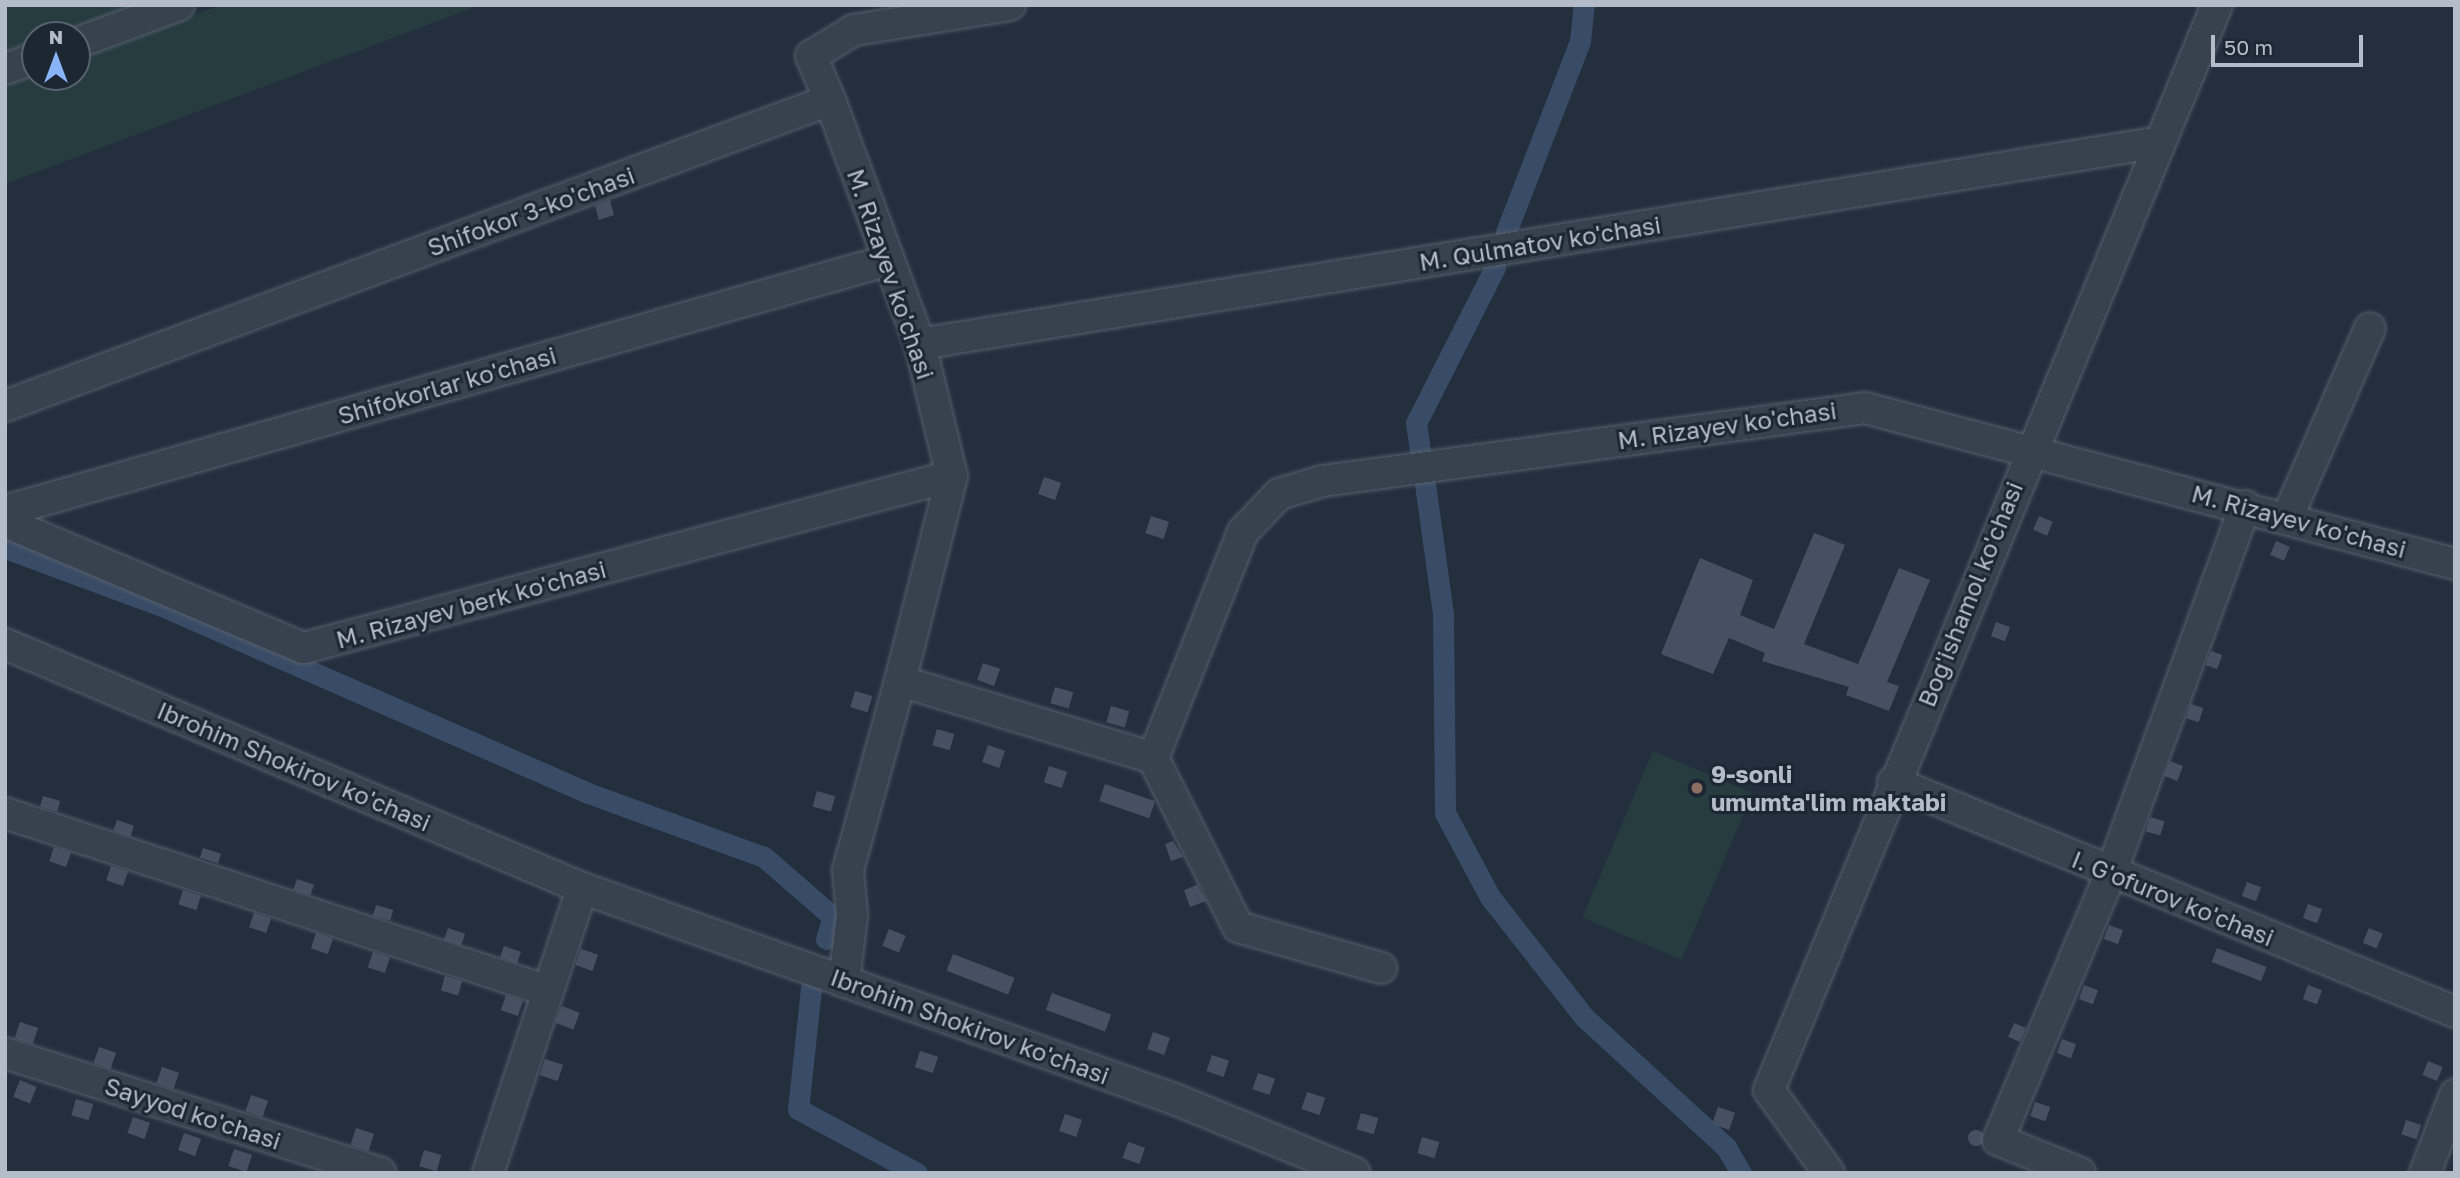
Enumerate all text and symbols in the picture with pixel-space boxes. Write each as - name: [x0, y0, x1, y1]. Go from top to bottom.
- north arrow: [21, 21, 91, 91]
- scale bar: [2215, 21, 2367, 65]
- text: N: [49, 25, 63, 48]
- text: 50 m: [2224, 34, 2273, 60]
- street label: Shifokor 3-ko'chasi: [424, 160, 638, 262]
- street label: M. Rizayev ko'chasi: [841, 165, 941, 383]
- street label: M. Qulmatov ko'chasi: [1417, 210, 1663, 276]
- street label: Shifokorlar ko'chasi: [335, 340, 559, 430]
- street label: M. Rizayev ko'chasi: [1616, 395, 1838, 455]
- street label: Bog'ishamol ko'chasi: [1912, 477, 2028, 711]
- street label: M. Rizayev ko'chasi: [2189, 479, 2409, 563]
- street label: M. Rizayev berk ko'chasi: [333, 554, 609, 654]
- street label: Ibrohim Shokirov ko'chasi: [153, 695, 435, 837]
- place label: 9-sonli umumta'lim maktabi: [1711, 760, 1946, 816]
- marker: 9-sonli umumta'lim maktabi: [1689, 780, 1705, 796]
- street label: I. G'ofurov ko'chasi: [2068, 844, 2278, 952]
- street label: Ibrohim Shokirov ko'chasi: [827, 962, 1113, 1090]
- street label: Sayyod ko'chasi: [101, 1071, 285, 1155]

